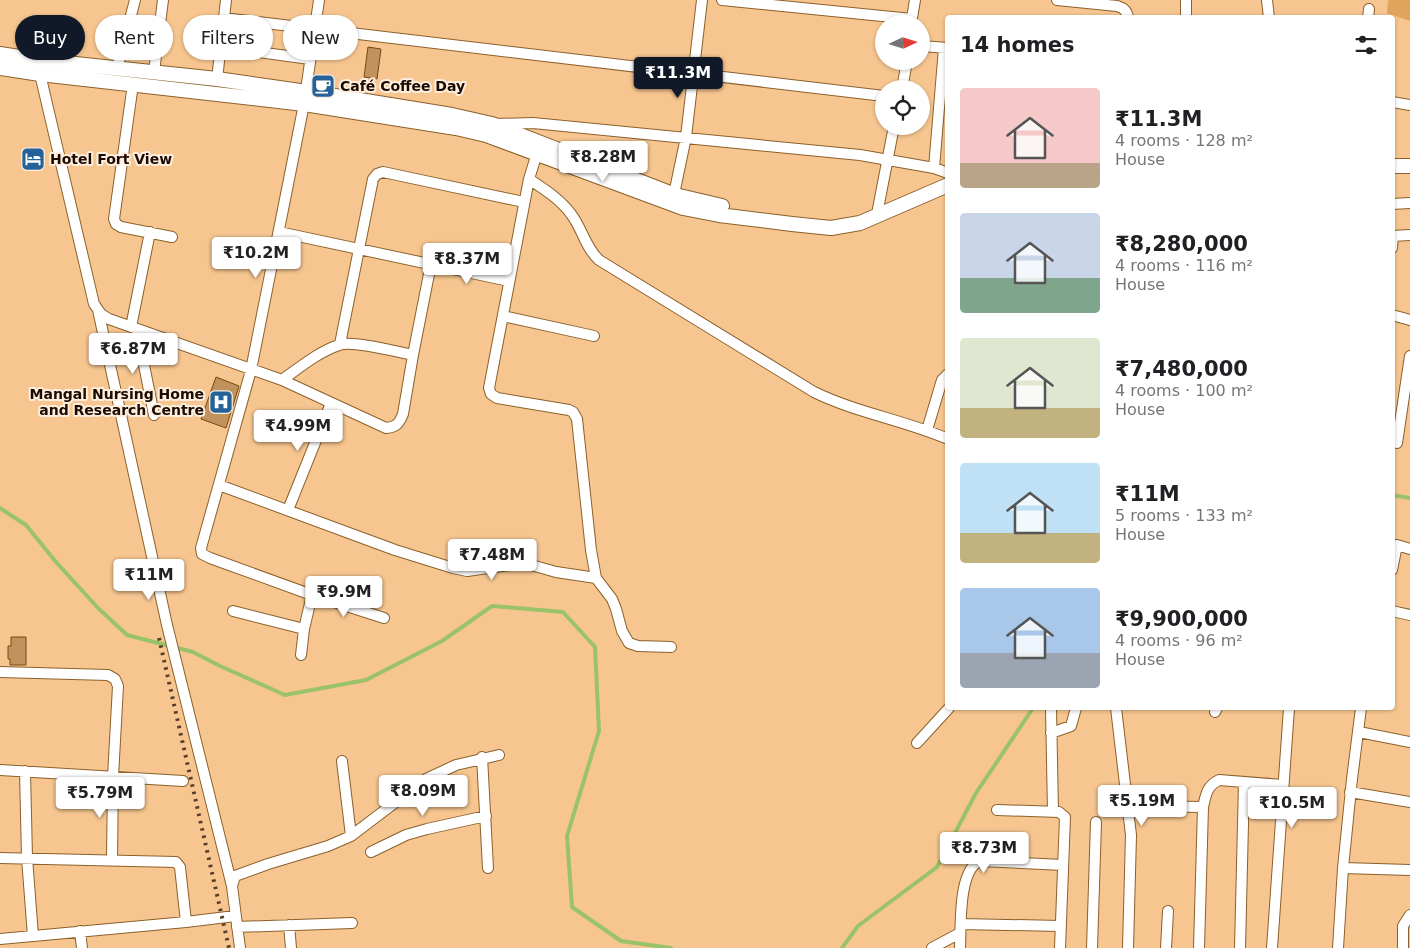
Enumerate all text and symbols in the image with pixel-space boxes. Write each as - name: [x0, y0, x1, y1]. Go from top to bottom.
- chip: Buy: [15, 15, 85, 60]
- chip: Rent: [95, 15, 173, 60]
- chip: Filters: [183, 15, 273, 60]
- chip: New: [283, 15, 358, 60]
- north arrow: [875, 15, 930, 70]
- map controls: [875, 15, 930, 135]
- icon: filters: [1352, 31, 1380, 59]
- text: 14 homes: [960, 33, 1075, 57]
- pin: ₹11.3M: [637, 56, 719, 99]
- text: ₹11.3M: [645, 63, 711, 82]
- cafe icon: Café Coffee Day: [310, 73, 336, 99]
- place label: Café Coffee Day: [340, 78, 465, 94]
- button: locate: [875, 80, 930, 135]
- text: ₹11.3M: [1115, 107, 1202, 131]
- icon: home: [1000, 108, 1060, 168]
- text: 4 rooms · 128 m²: [1115, 131, 1253, 150]
- pin: ₹8.28M: [562, 140, 644, 183]
- hotel icon: Hotel Fort View: [20, 146, 46, 172]
- text: ₹8.28M: [570, 147, 636, 166]
- text: House: [1115, 150, 1165, 169]
- place label: Hotel Fort View: [50, 151, 172, 167]
- text: ₹8,280,000: [1115, 232, 1248, 256]
- icon: home: [1000, 233, 1060, 293]
- pin: ₹10.2M: [215, 236, 297, 279]
- pin: ₹8.37M: [426, 242, 508, 285]
- text: ₹10.2M: [223, 243, 289, 262]
- text: ₹8.37M: [434, 249, 500, 268]
- text: 4 rooms · 116 m²: [1115, 256, 1253, 275]
- text: House: [1115, 275, 1165, 294]
- pin: ₹6.87M: [92, 332, 174, 375]
- text: ₹6.87M: [100, 339, 166, 358]
- text: ₹7,480,000: [1115, 357, 1248, 381]
- icon: home: [1000, 358, 1060, 418]
- text: 4 rooms · 100 m²: [1115, 381, 1253, 400]
- place label: Mangal Nursing Home and Research Centre: [30, 386, 204, 418]
- hospital icon: Mangal Nursing Home and Research Centre: [208, 389, 234, 415]
- text: House: [1115, 400, 1165, 419]
- pin: ₹4.99M: [257, 410, 339, 452]
- text: ₹4.99M: [265, 416, 331, 435]
- text: ₹11M: [1115, 482, 1180, 506]
- icon: home: [1000, 483, 1060, 543]
- text: 5 rooms · 133 m²: [1115, 506, 1253, 525]
- text: House: [1115, 525, 1165, 544]
- pin: ₹7.48M: [451, 538, 533, 581]
- text: ₹7.48M: [459, 545, 525, 564]
- pin: ₹11M: [119, 558, 179, 601]
- text: ₹11M: [124, 565, 174, 584]
- pin: ₹9.9M: [309, 576, 379, 618]
- text: ₹9.9M: [316, 582, 372, 601]
- text: ₹9,900,000: [1115, 607, 1248, 631]
- icon: home: [1000, 608, 1060, 668]
- text: 4 rooms · 96 m²: [1115, 631, 1243, 650]
- text: House: [1115, 650, 1165, 669]
- pin: ₹8.09M: [382, 774, 464, 817]
- pin: ₹5.79M: [59, 776, 141, 819]
- text: ₹8.09M: [390, 781, 456, 800]
- text: ₹5.79M: [67, 783, 133, 802]
- pin: ₹5.19M: [1101, 784, 1183, 827]
- pin: ₹10.5M: [1251, 786, 1333, 829]
- text: ₹5.19M: [1109, 791, 1175, 810]
- text: ₹10.5M: [1259, 793, 1325, 812]
- pin: ₹8.73M: [943, 832, 1025, 874]
- text: ₹8.73M: [951, 838, 1017, 857]

